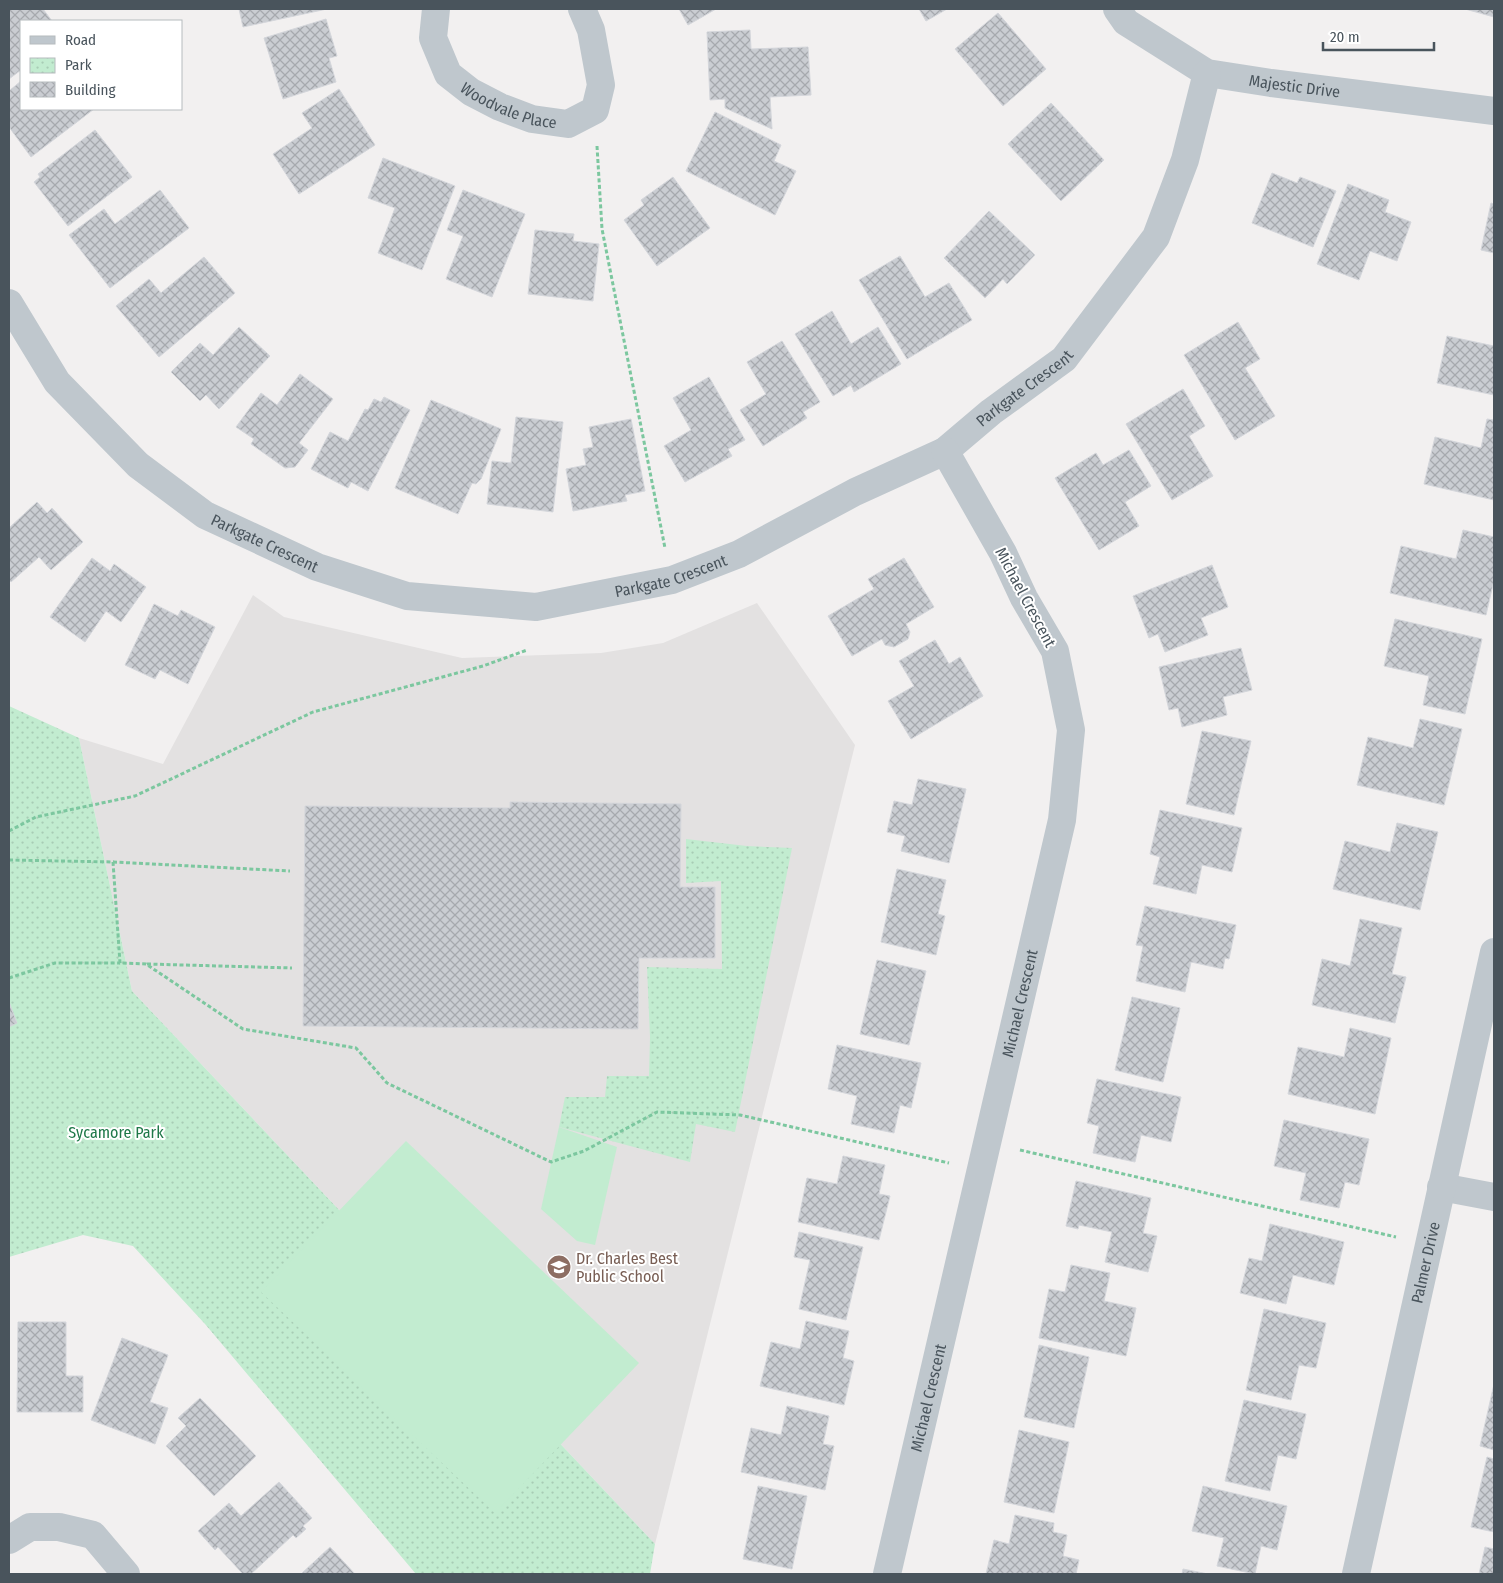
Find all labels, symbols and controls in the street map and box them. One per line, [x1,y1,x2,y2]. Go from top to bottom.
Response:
legend [20,20,182,110]
scale bar [1323,20,1434,52]
text: 20 m [1330,28,1360,46]
text: Road [65,31,96,49]
text: Park [65,56,92,74]
street label: Majestic Drive [1248,71,1341,102]
street label: Woodvale Place [457,78,558,132]
text: Building [65,81,116,99]
street label: Parkgate Crescent [972,346,1078,430]
street label: Parkgate Crescent [208,510,322,577]
street label: Michael Crescent [991,544,1060,651]
street label: Parkgate Crescent [613,550,730,601]
street label: Michael Crescent [998,947,1042,1059]
park label: Sycamore Park [68,1123,164,1142]
street label: Palmer Drive [1407,1220,1444,1305]
place label: Dr. Charles Best Public School [576,1249,679,1286]
school or university icon: Dr. Charles Best Public School [546,1254,572,1280]
street label: Michael Crescent [907,1341,950,1454]

